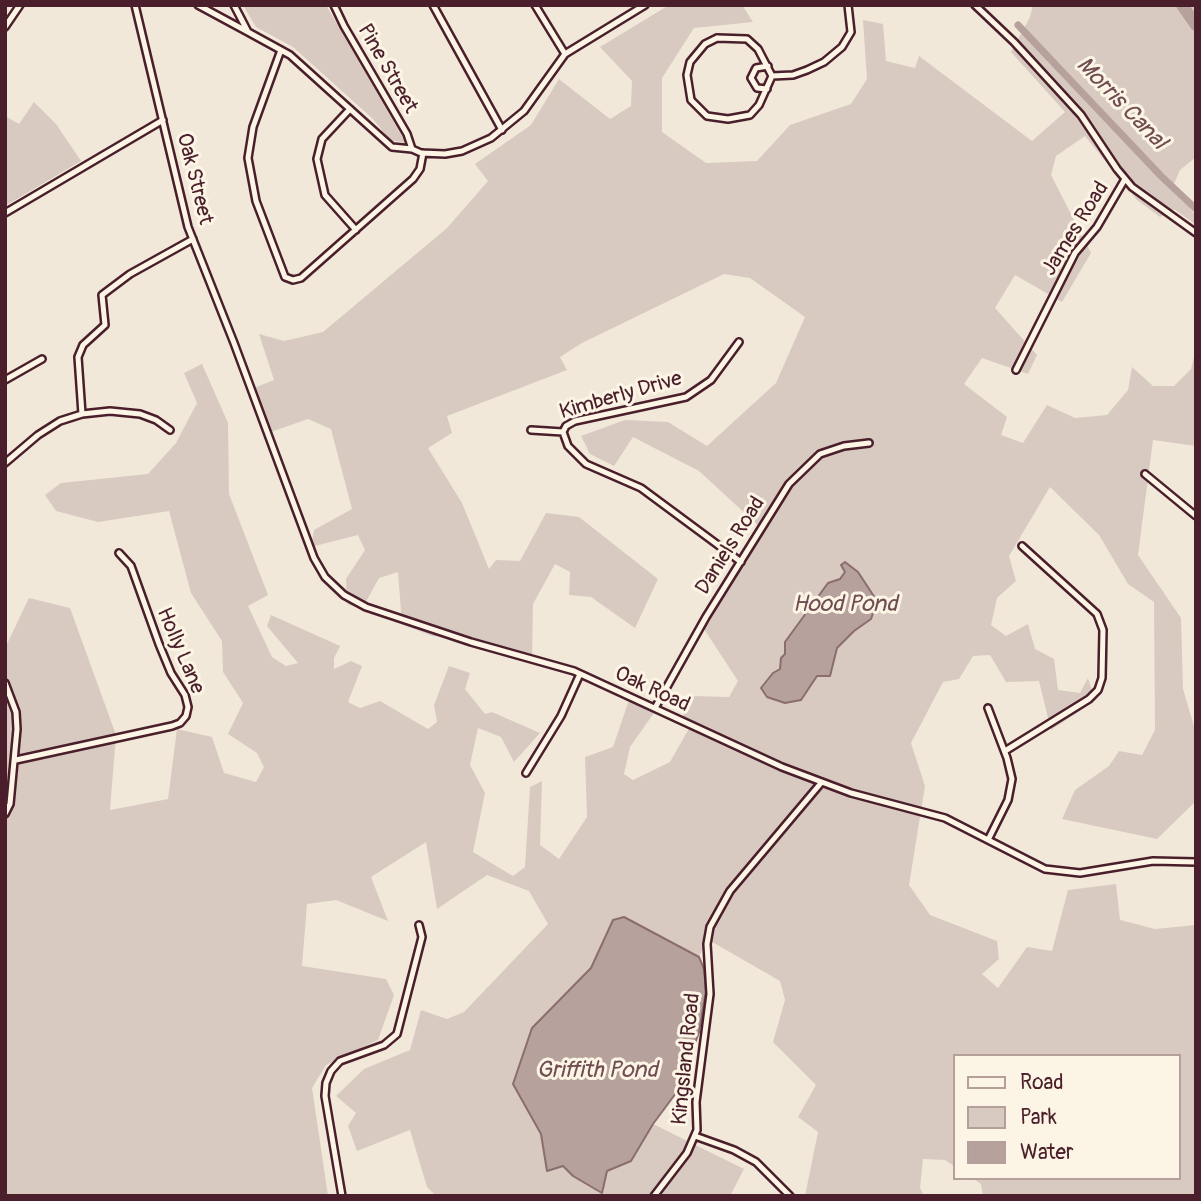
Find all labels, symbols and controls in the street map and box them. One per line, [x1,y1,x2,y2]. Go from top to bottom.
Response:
street label: Pine Street [351,20,423,118]
water label: Morris Canal [1070,52,1172,156]
street label: Oak Street [170,131,218,227]
street label: James Road [1037,177,1115,281]
street label: Kimberly Drive [557,367,685,425]
street label: Daniels Road [691,492,771,600]
water label: Hood Pond [793,591,897,619]
street label: Holly Lane [151,604,209,698]
street label: Oak Road [610,662,694,718]
street label: Kingsland Road [668,992,706,1126]
legend [953,1054,1180,1180]
water label: Griffith Pond [537,1057,657,1085]
text: Road [1020,1069,1064,1096]
text: Park [1020,1104,1057,1131]
text: Water [1020,1139,1073,1166]

